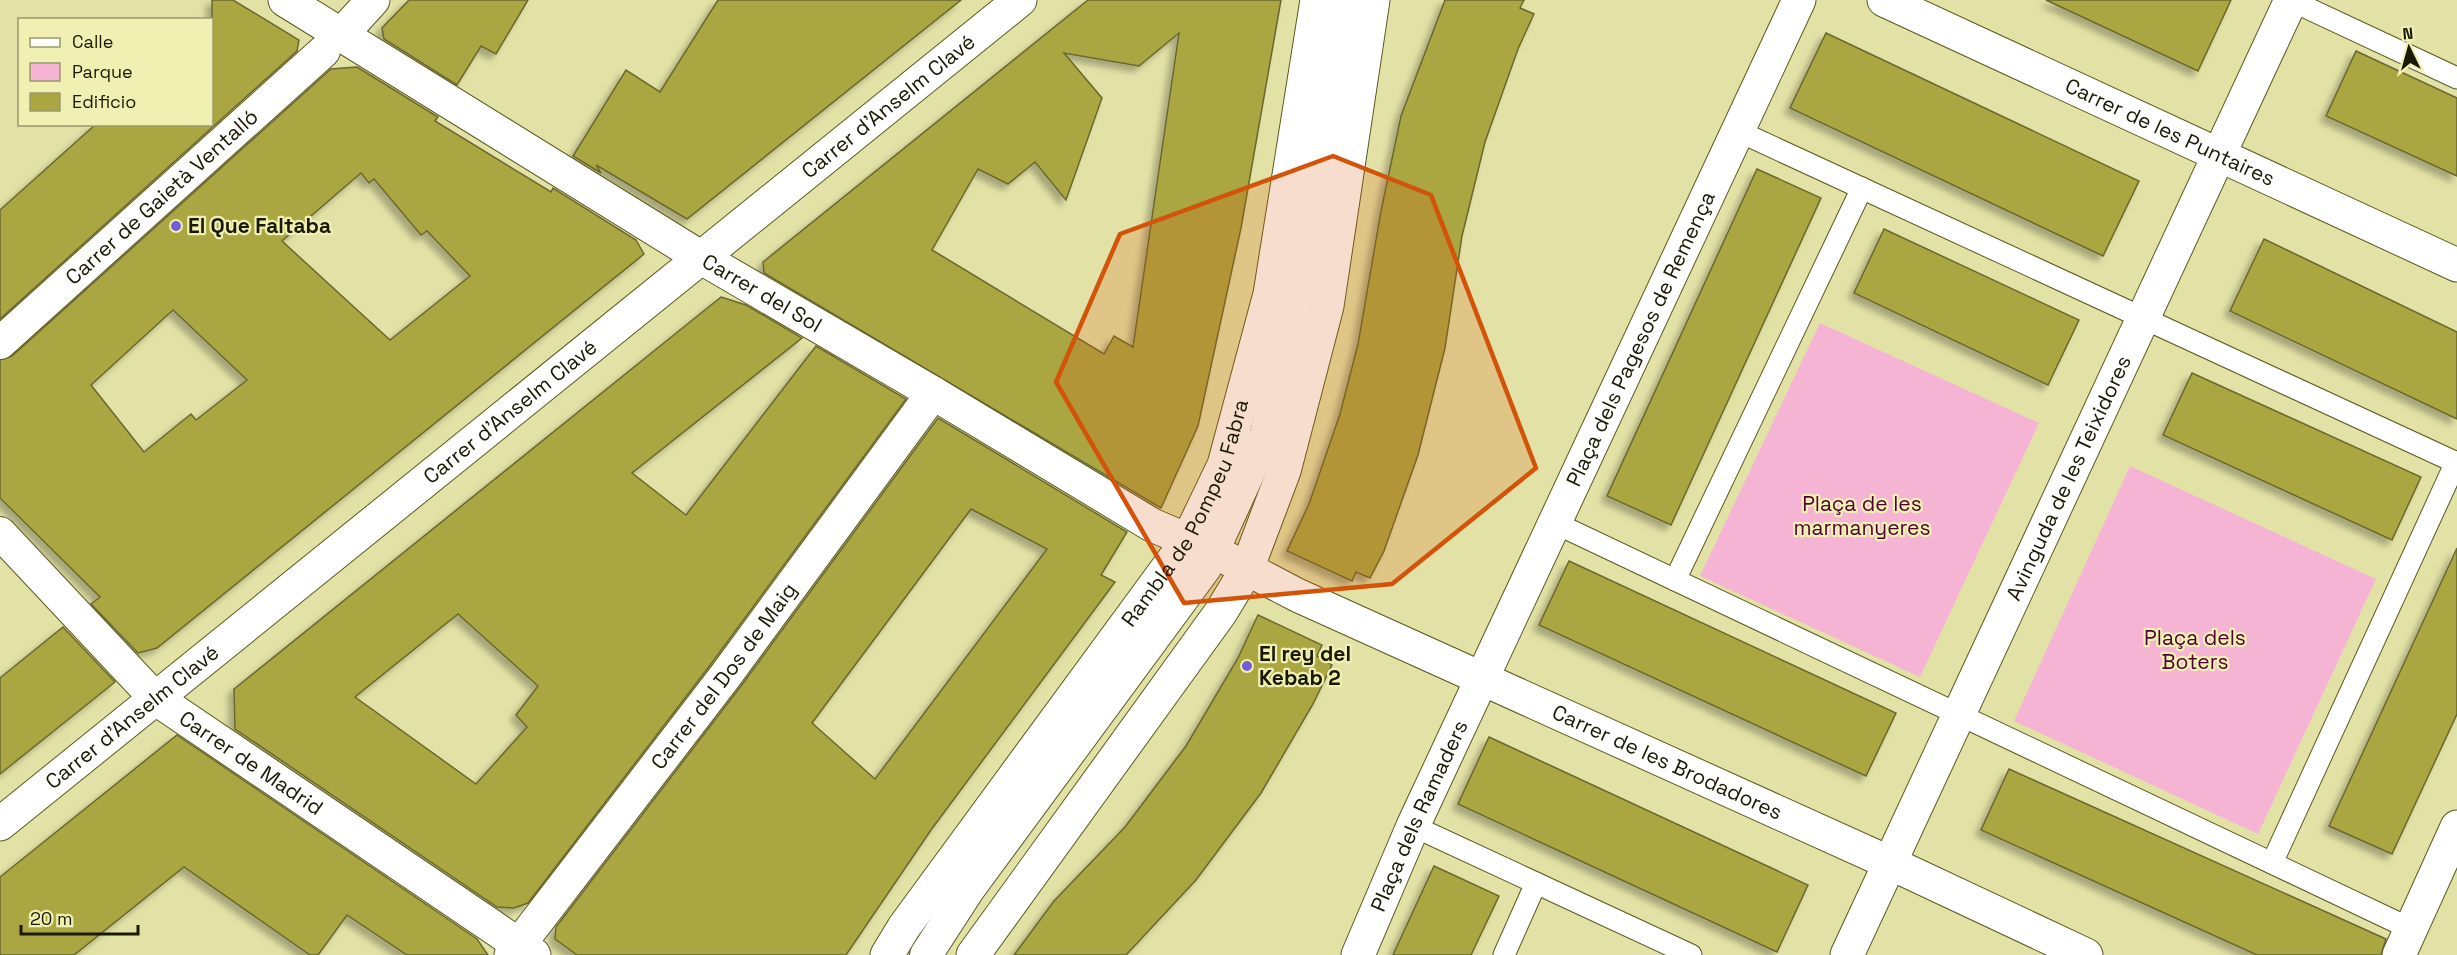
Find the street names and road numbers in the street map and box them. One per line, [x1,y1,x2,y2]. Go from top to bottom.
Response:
street label: Carrer d'Anselm Clavé [796,28,980,184]
street label: Carrer de les Puntaires [2061,72,2279,192]
street label: Carrer de Gaietà Ventalló [60,103,264,291]
street label: Plaça dels Pagesos de Remença [1560,187,1721,491]
street label: Carrer del Sol [698,247,827,338]
street label: Carrer d'Anselm Clavé [418,333,602,490]
street label: Avinguda de les Teixidores [2000,351,2137,605]
street label: Rambla de Pompeu Fabra [1115,396,1254,632]
street label: Carrer del Dos de Maig [645,577,802,775]
street label: Carrer d'Anselm Clavé [40,639,224,795]
street label: Carrer de les Brodadores [1548,698,1787,826]
street label: Carrer de Madrid [174,704,329,821]
street label: Plaça dels Ramaders [1364,716,1474,916]

